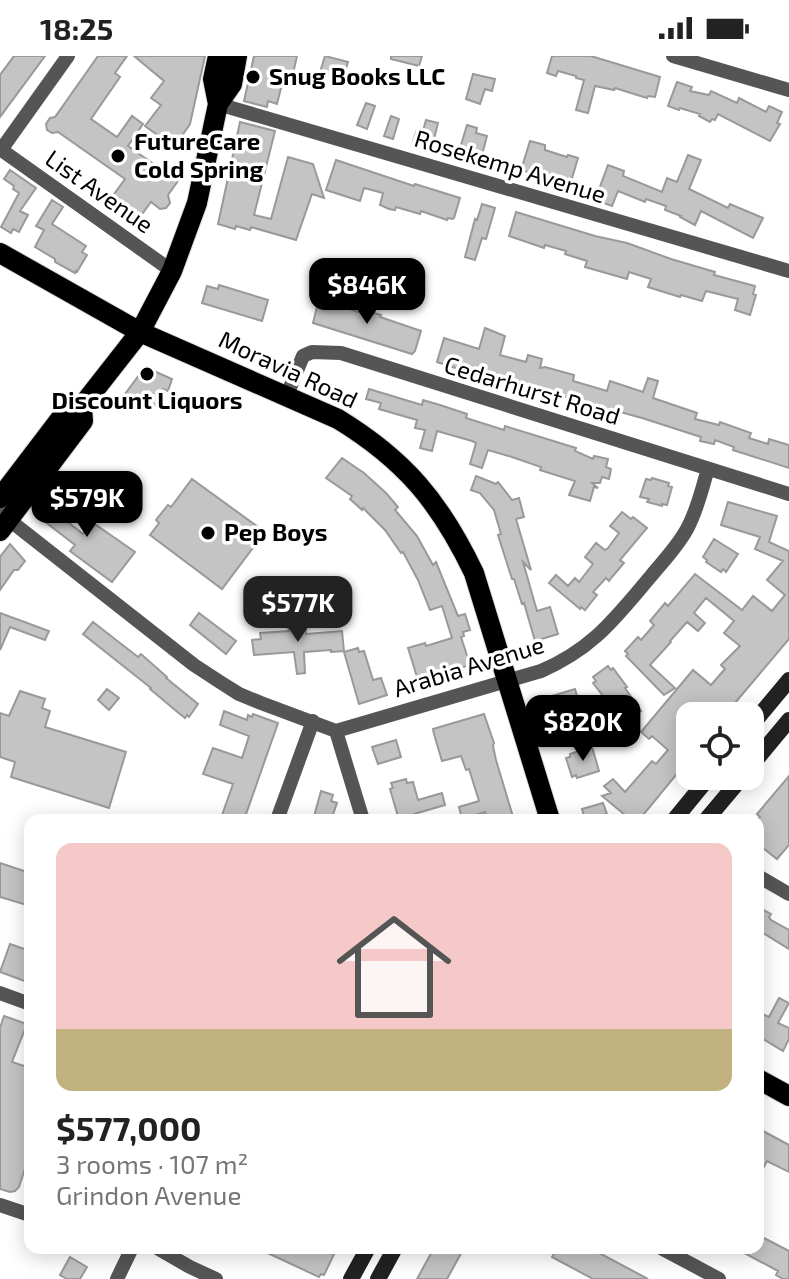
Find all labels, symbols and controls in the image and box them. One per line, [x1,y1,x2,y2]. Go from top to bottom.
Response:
text: 18:25 [40,10,113,46]
place label: Snug Books LLC [269,61,445,90]
marker: Snug Books LLC [244,68,262,86]
street label: Rosekemp Avenue [411,123,610,208]
place label: FutureCare Cold Spring [134,126,263,183]
street label: List Avenue [40,143,159,238]
marker: FutureCare Cold Spring [109,147,127,165]
pin: $846K [311,258,423,326]
text: $846K [327,268,407,299]
street label: Moravia Road [215,324,363,413]
street label: Cedarhurst Road [441,349,624,430]
marker: Discount Liquors [138,365,156,383]
place label: Discount Liquors [52,385,242,414]
pin: $579K [31,471,143,539]
text: $579K [50,481,124,512]
place label: Pep Boys [224,517,327,546]
marker: Pep Boys [199,524,217,542]
pin: $577K [242,576,354,644]
text: $577K [261,586,335,617]
street label: Arabia Avenue [390,629,547,702]
pin: $820K [527,695,639,763]
map controls [676,702,764,790]
button: locate [676,702,764,790]
text: $820K [543,705,623,736]
icon: home [322,895,466,1039]
text: $577,000 [56,1107,202,1148]
text: 3 rooms · 107 m² [56,1148,248,1179]
text: Grindon Avenue [56,1179,241,1210]

